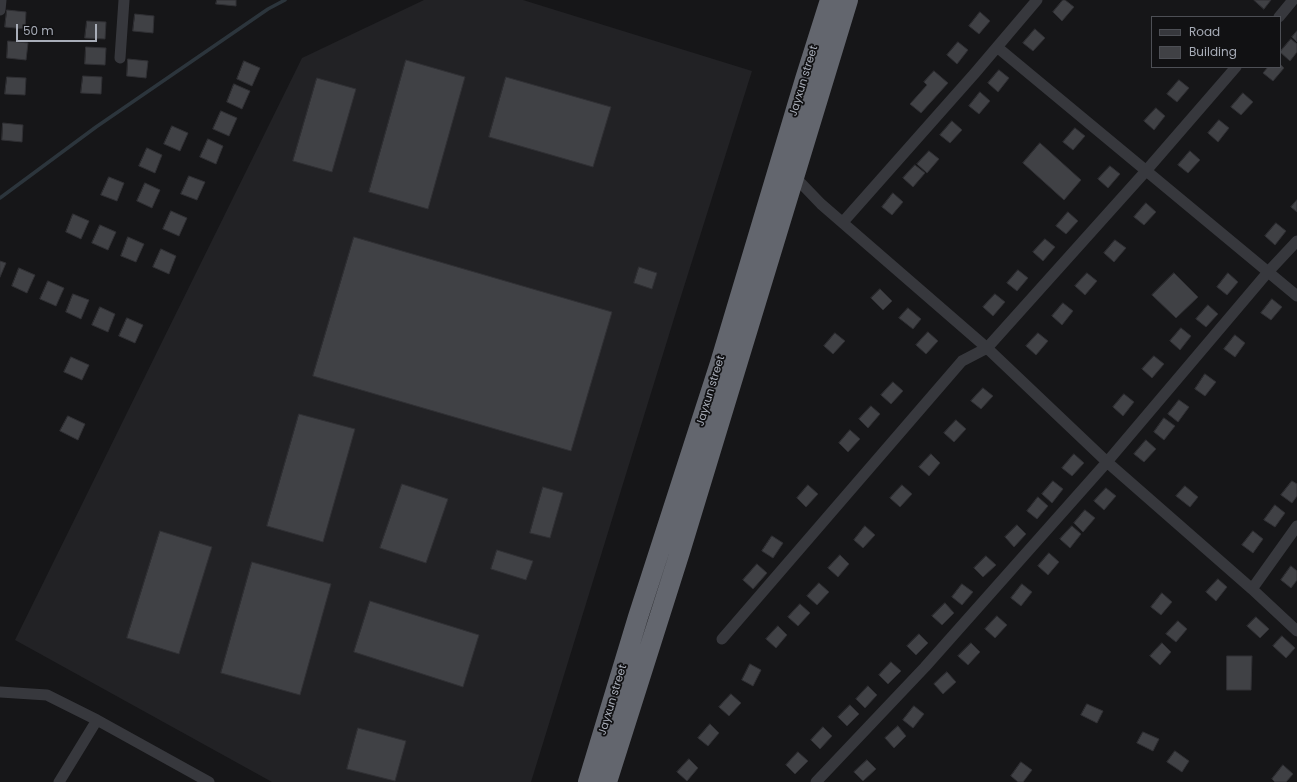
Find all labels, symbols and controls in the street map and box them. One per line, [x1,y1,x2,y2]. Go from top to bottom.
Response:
scale bar [18,16,99,42]
legend [1151,16,1281,68]
text: 50 m [23,22,54,39]
text: Road [1189,23,1220,40]
text: Building [1189,43,1237,60]
street label: Jayxun street [787,44,821,118]
street label: Jayxun street [694,354,728,428]
street label: Jayxun street [596,663,630,737]

